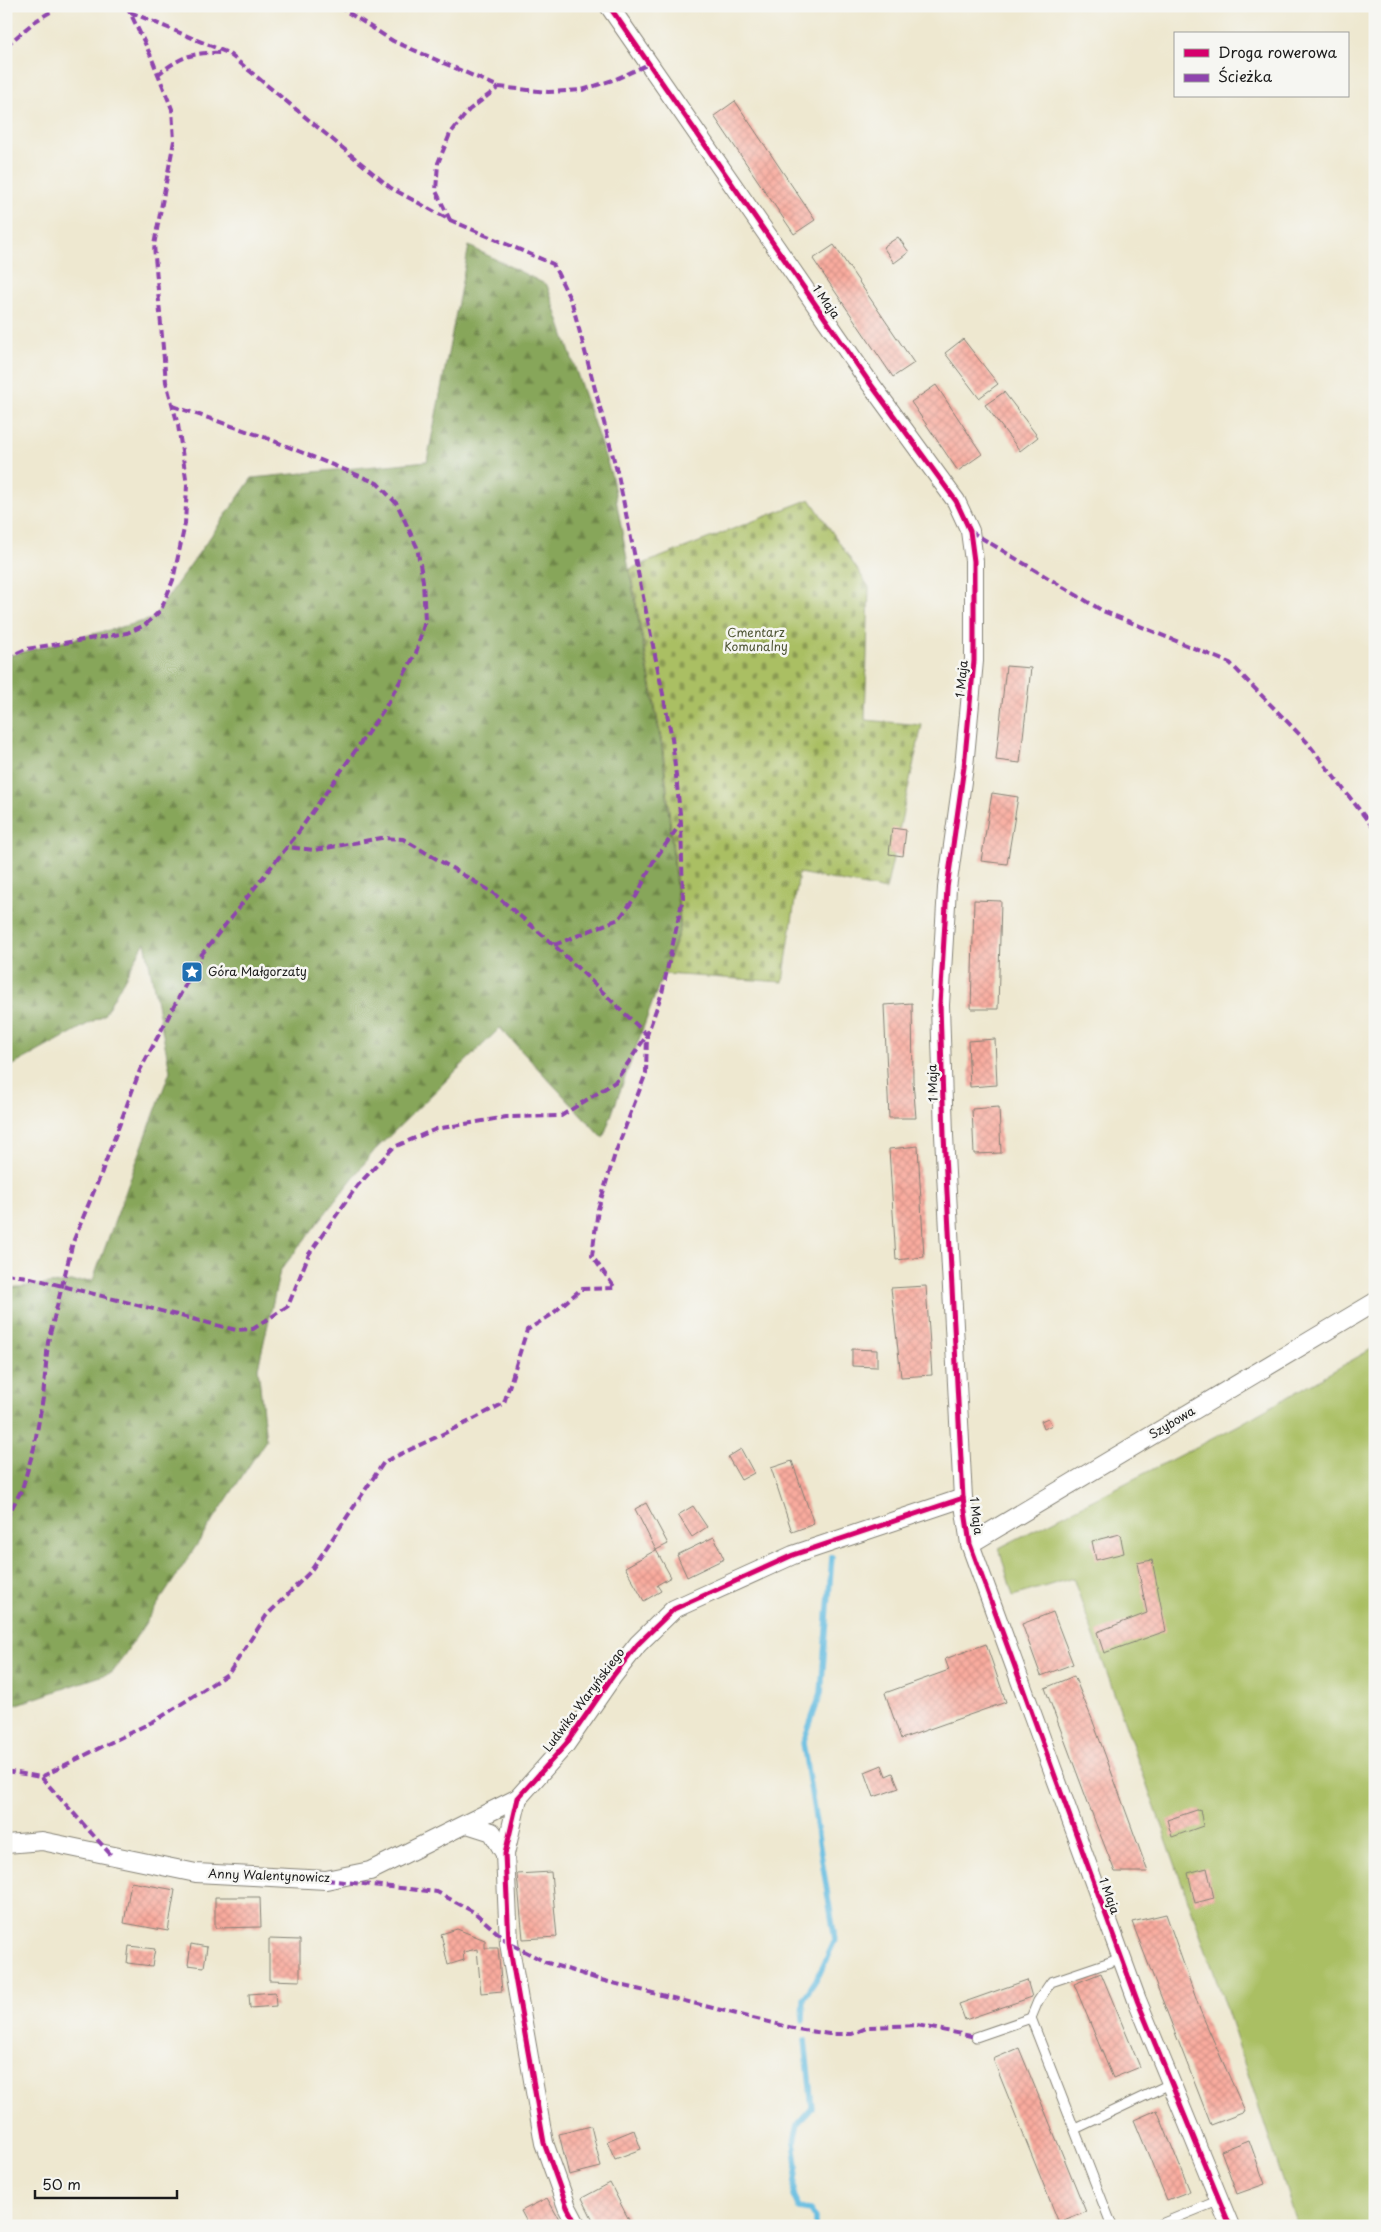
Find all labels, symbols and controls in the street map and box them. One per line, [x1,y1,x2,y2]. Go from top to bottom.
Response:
legend [1174,32,1348,98]
text: Droga rowerowa [1218,40,1337,63]
text: Ścieżka [1218,64,1273,87]
street label: 1 Maja [809,281,845,322]
park label: Cmentarz Komunalny [724,623,788,655]
street label: 1 Maja [950,659,972,698]
place icon: Góra Małgorzaty [180,960,204,984]
place label: Góra Małgorzaty [208,962,307,980]
street label: 1 Maja [922,1063,942,1102]
street label: Szybowa [1145,1401,1198,1443]
street label: 1 Maja [966,1496,988,1536]
street label: Ludwika Waryńskiego [538,1644,628,1755]
street label: Anny Walentynowicz [208,1864,331,1886]
street label: 1 Maja [1095,1875,1125,1917]
scale bar [35,2167,178,2199]
text: 50 m [42,2172,81,2195]

